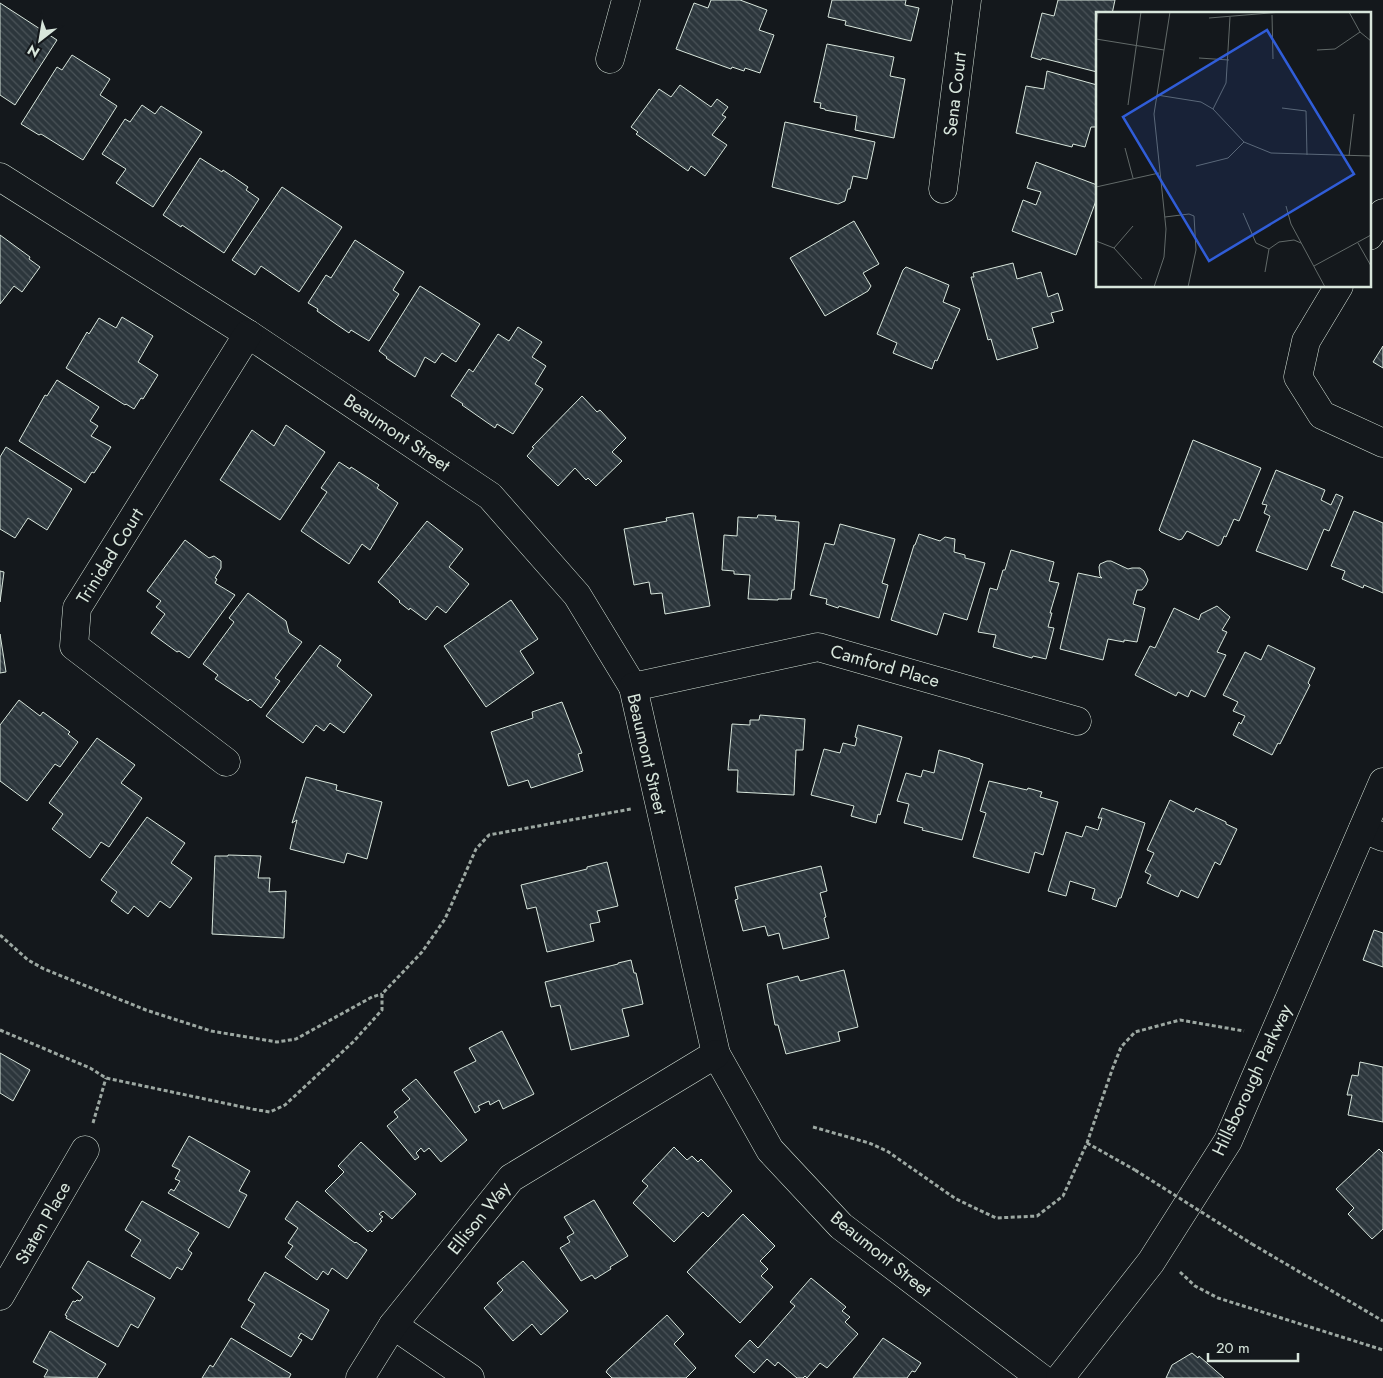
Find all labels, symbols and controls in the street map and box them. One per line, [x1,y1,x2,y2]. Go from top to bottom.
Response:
inset map [1096,12,1370,288]
north arrow [15,15,65,65]
text: N [23,40,43,63]
street label: Sena Court [937,50,973,138]
street label: Beaumont Street [339,388,456,479]
street label: Trinidad Court [70,502,150,609]
street label: Camford Place [827,638,943,694]
street label: Beaumont Street [620,691,674,818]
street label: Hillsborough Parkway [1205,1000,1299,1160]
street label: Ellison Way [441,1176,517,1260]
street label: Staten Place [9,1177,77,1269]
street label: Beaumont Street [825,1205,938,1303]
scale bar [1208,1330,1298,1362]
text: 20 m [1216,1337,1250,1359]

